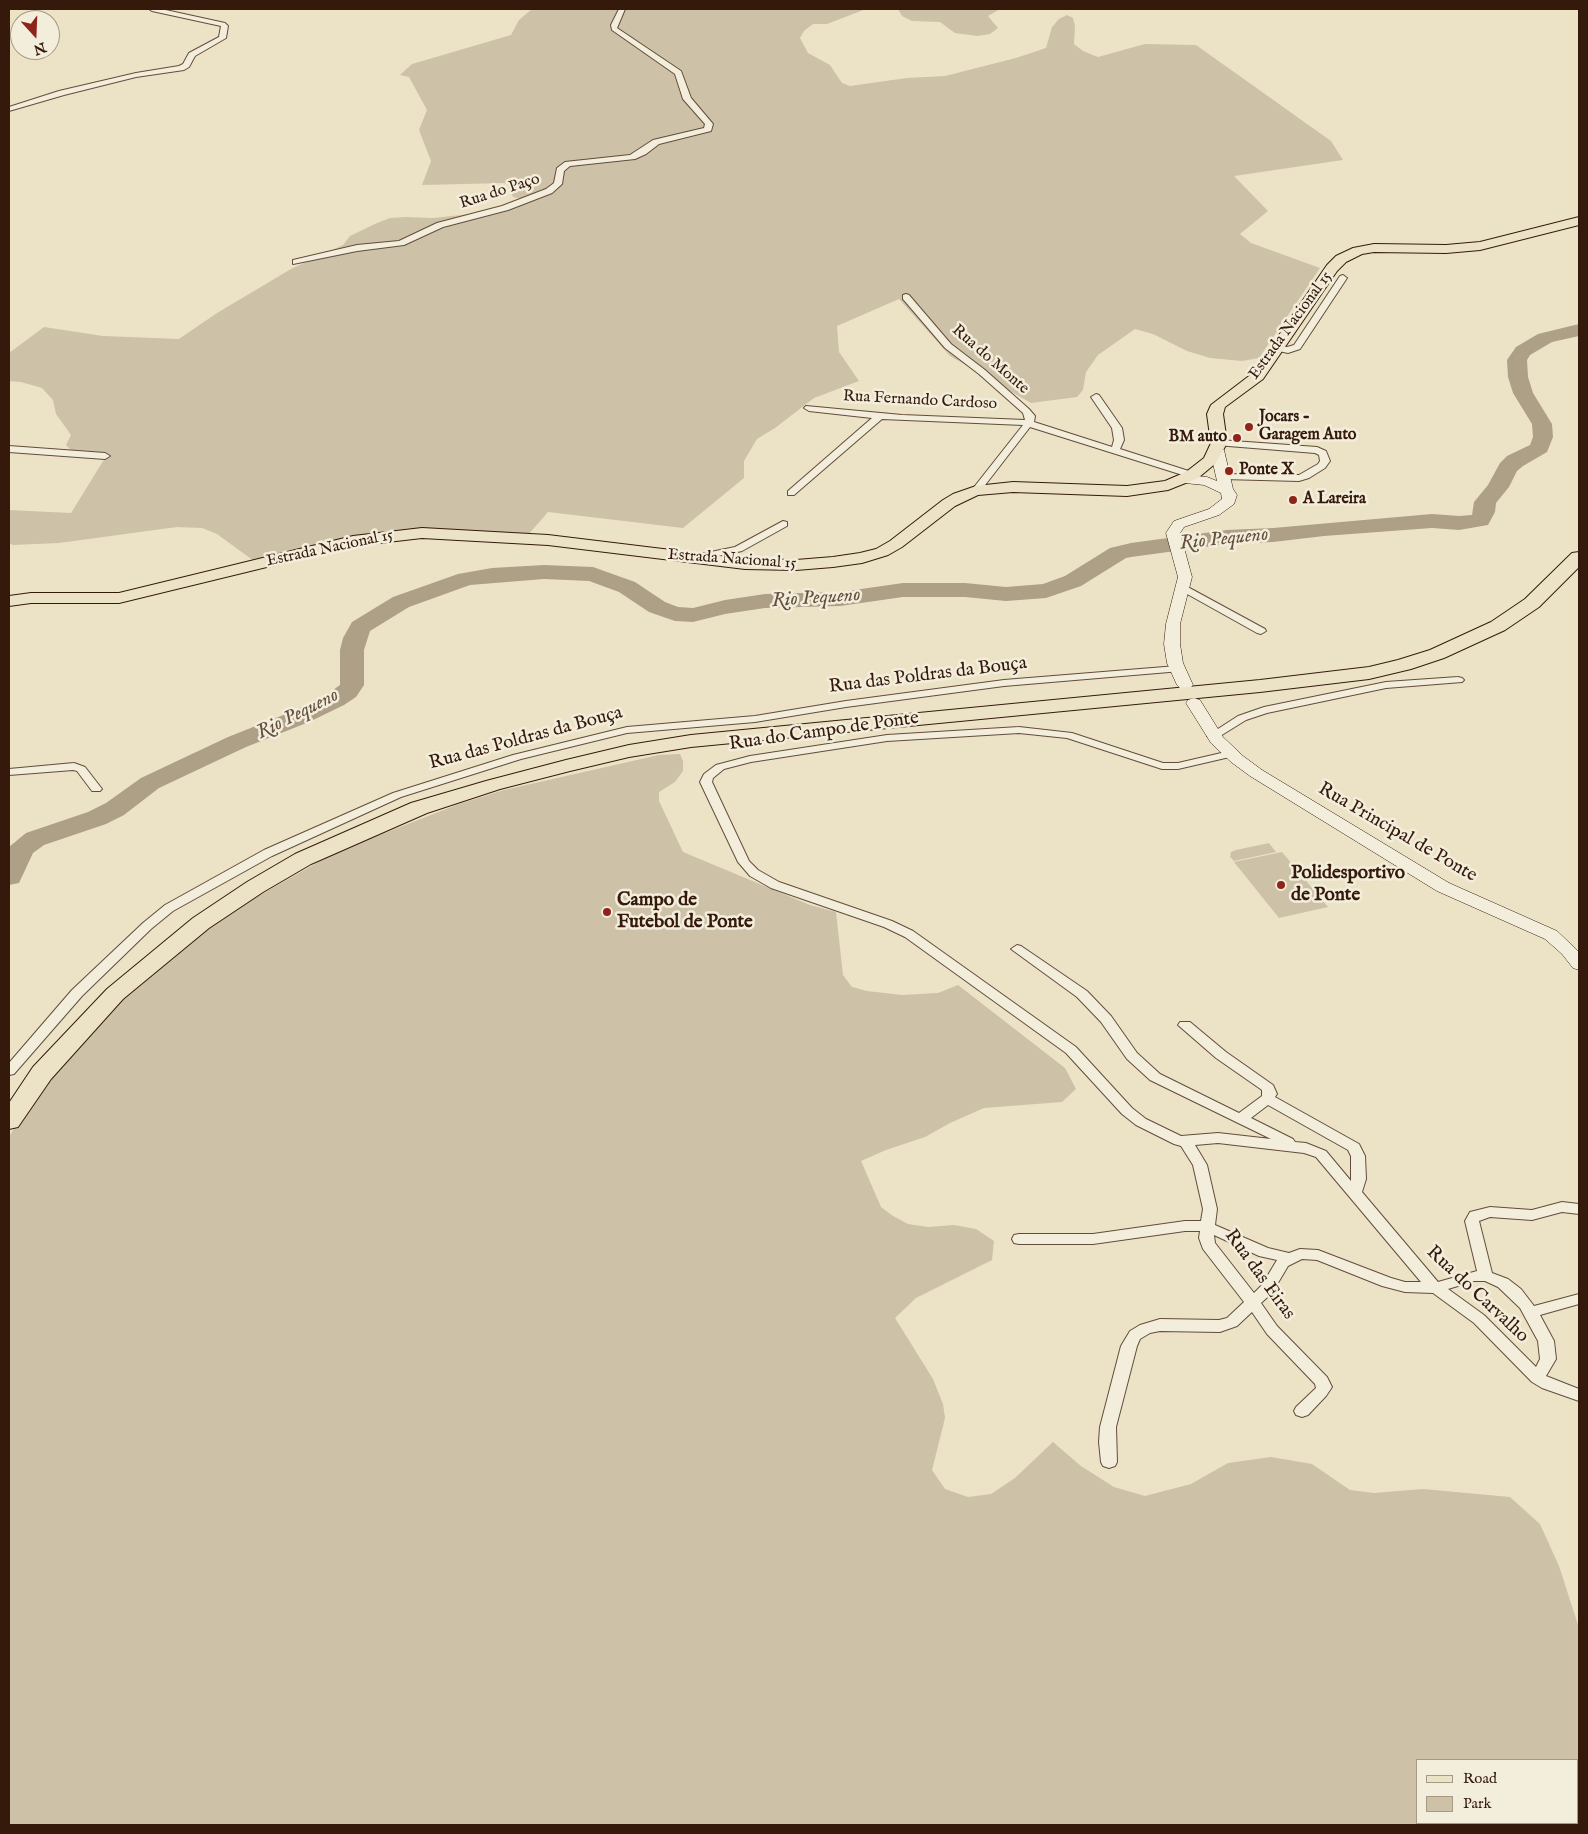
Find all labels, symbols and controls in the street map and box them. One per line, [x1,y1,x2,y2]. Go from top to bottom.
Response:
north arrow [10,10,60,60]
text: N [31,38,49,59]
street label: Rua do Paço [458,170,542,214]
street label: Estrada Nacional 15 [1245,268,1337,384]
street label: Rua do Monte [947,321,1033,399]
street label: Rua Fernando Cardoso [842,387,998,415]
place label: Jocars - Garagem Auto [1259,408,1356,446]
marker: Jocars - Garagem Auto [1243,421,1255,433]
place label: BM auto [1169,428,1227,448]
marker: BM auto [1231,432,1243,444]
place label: Ponte X [1239,461,1294,481]
marker: Ponte X [1223,465,1235,477]
place label: A Lareira [1303,490,1366,510]
marker: A Lareira [1287,494,1299,506]
water label: Rio Pequeno [1179,523,1269,557]
street label: Estrada Nacional 15 [265,526,395,572]
street label: Estrada Nacional 15 [667,546,797,574]
water label: Rio Pequeno [771,584,861,614]
street label: Rua das Poldras da Bouça [828,653,1028,699]
water label: Rio Pequeno [253,684,343,746]
street label: Rua das Poldras da Bouça [427,702,625,776]
street label: Rua do Campo de Ponte [728,707,920,757]
street label: Rua Principal de Ponte [1313,778,1481,888]
place label: Polidesportivo de Ponte [1291,863,1405,907]
marker: Polidesportivo de Ponte [1275,879,1287,891]
place label: Campo de Futebol de Ponte [617,890,753,934]
marker: Campo de Futebol de Ponte [601,906,613,918]
street label: Rua das Eiras [1219,1225,1299,1325]
street label: Rua do Carvalho [1421,1242,1533,1348]
legend [1416,1759,1578,1824]
text: Road [1463,1769,1497,1788]
text: Park [1463,1794,1492,1813]

